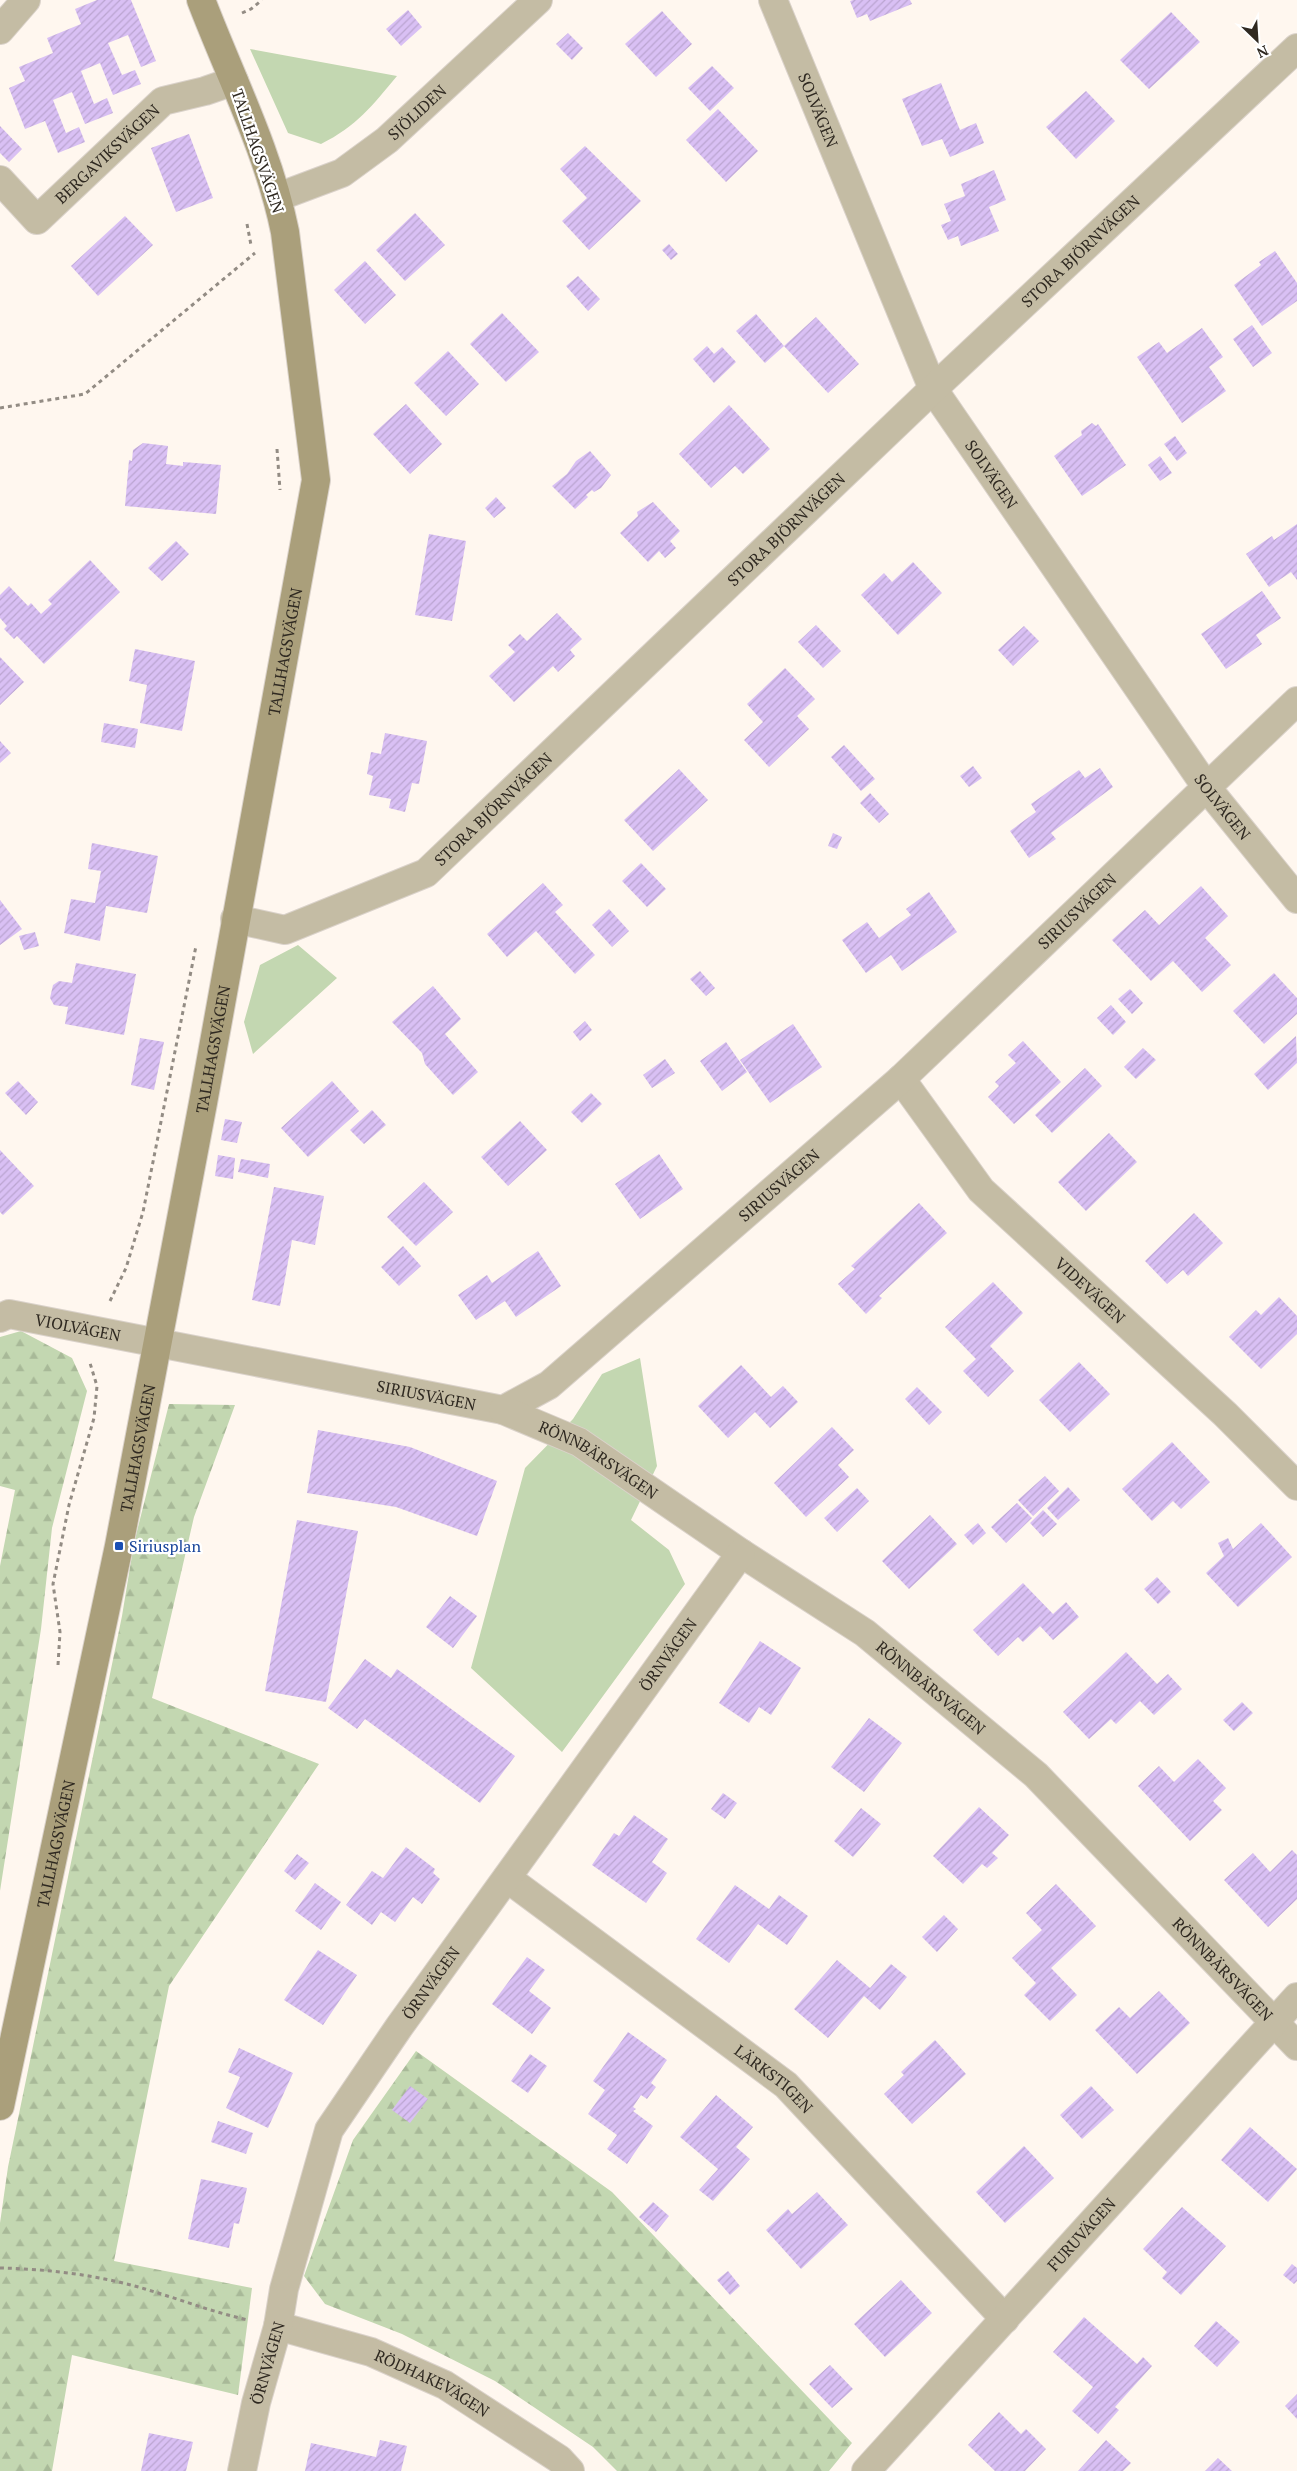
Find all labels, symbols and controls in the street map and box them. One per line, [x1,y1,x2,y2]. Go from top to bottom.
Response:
north arrow [1232,15,1282,65]
text: N [1254,41,1272,63]
street label: SOLVÄGEN [793,69,844,151]
street label: SJÖLIDEN [383,79,451,145]
street label: TALLHAGSVÄGEN [226,86,290,216]
street label: BERGAVIKSVÄGEN [50,99,164,208]
street label: STORA BJÖRNVÄGEN [1016,190,1145,312]
street label: SOLVÄGEN [960,435,1023,513]
street label: STORA BJÖRNVÄGEN [722,468,850,591]
street label: TALLHAGSVÄGEN [262,586,307,718]
street label: STORA BJÖRNVÄGEN [429,747,557,871]
street label: SOLVÄGEN [1189,769,1256,845]
street label: SIRIUSVÄGEN [1033,868,1121,954]
street label: TALLHAGSVÄGEN [190,983,235,1115]
street label: SIRIUSVÄGEN [734,1144,824,1227]
street label: VIDEVÄGEN [1050,1252,1130,1328]
street label: VIOLVÄGEN [33,1308,123,1347]
street label: SIRIUSVÄGEN [375,1375,478,1416]
street label: TALLHAGSVÄGEN [115,1382,160,1514]
street label: RÖNNBÄRSVÄGEN [536,1415,663,1504]
place label: Siriusplan [129,1535,201,1557]
marker: Siriusplan [113,1540,125,1552]
street label: ÖRNVÄGEN [634,1613,702,1696]
street label: RÖNNBÄRSVÄGEN [872,1636,990,1740]
street label: TALLHAGSVÄGEN [31,1778,80,1910]
street label: RÖNNBÄRSVÄGEN [1168,1912,1278,2026]
street label: ÖRNVÄGEN [397,1942,465,2024]
street label: LÄRKSTIGEN [730,2039,818,2118]
street label: FURUVÄGEN [1042,2193,1121,2276]
street label: ÖRNVÄGEN [245,2319,290,2407]
street label: RÖDHAKEVÄGEN [371,2344,494,2422]

